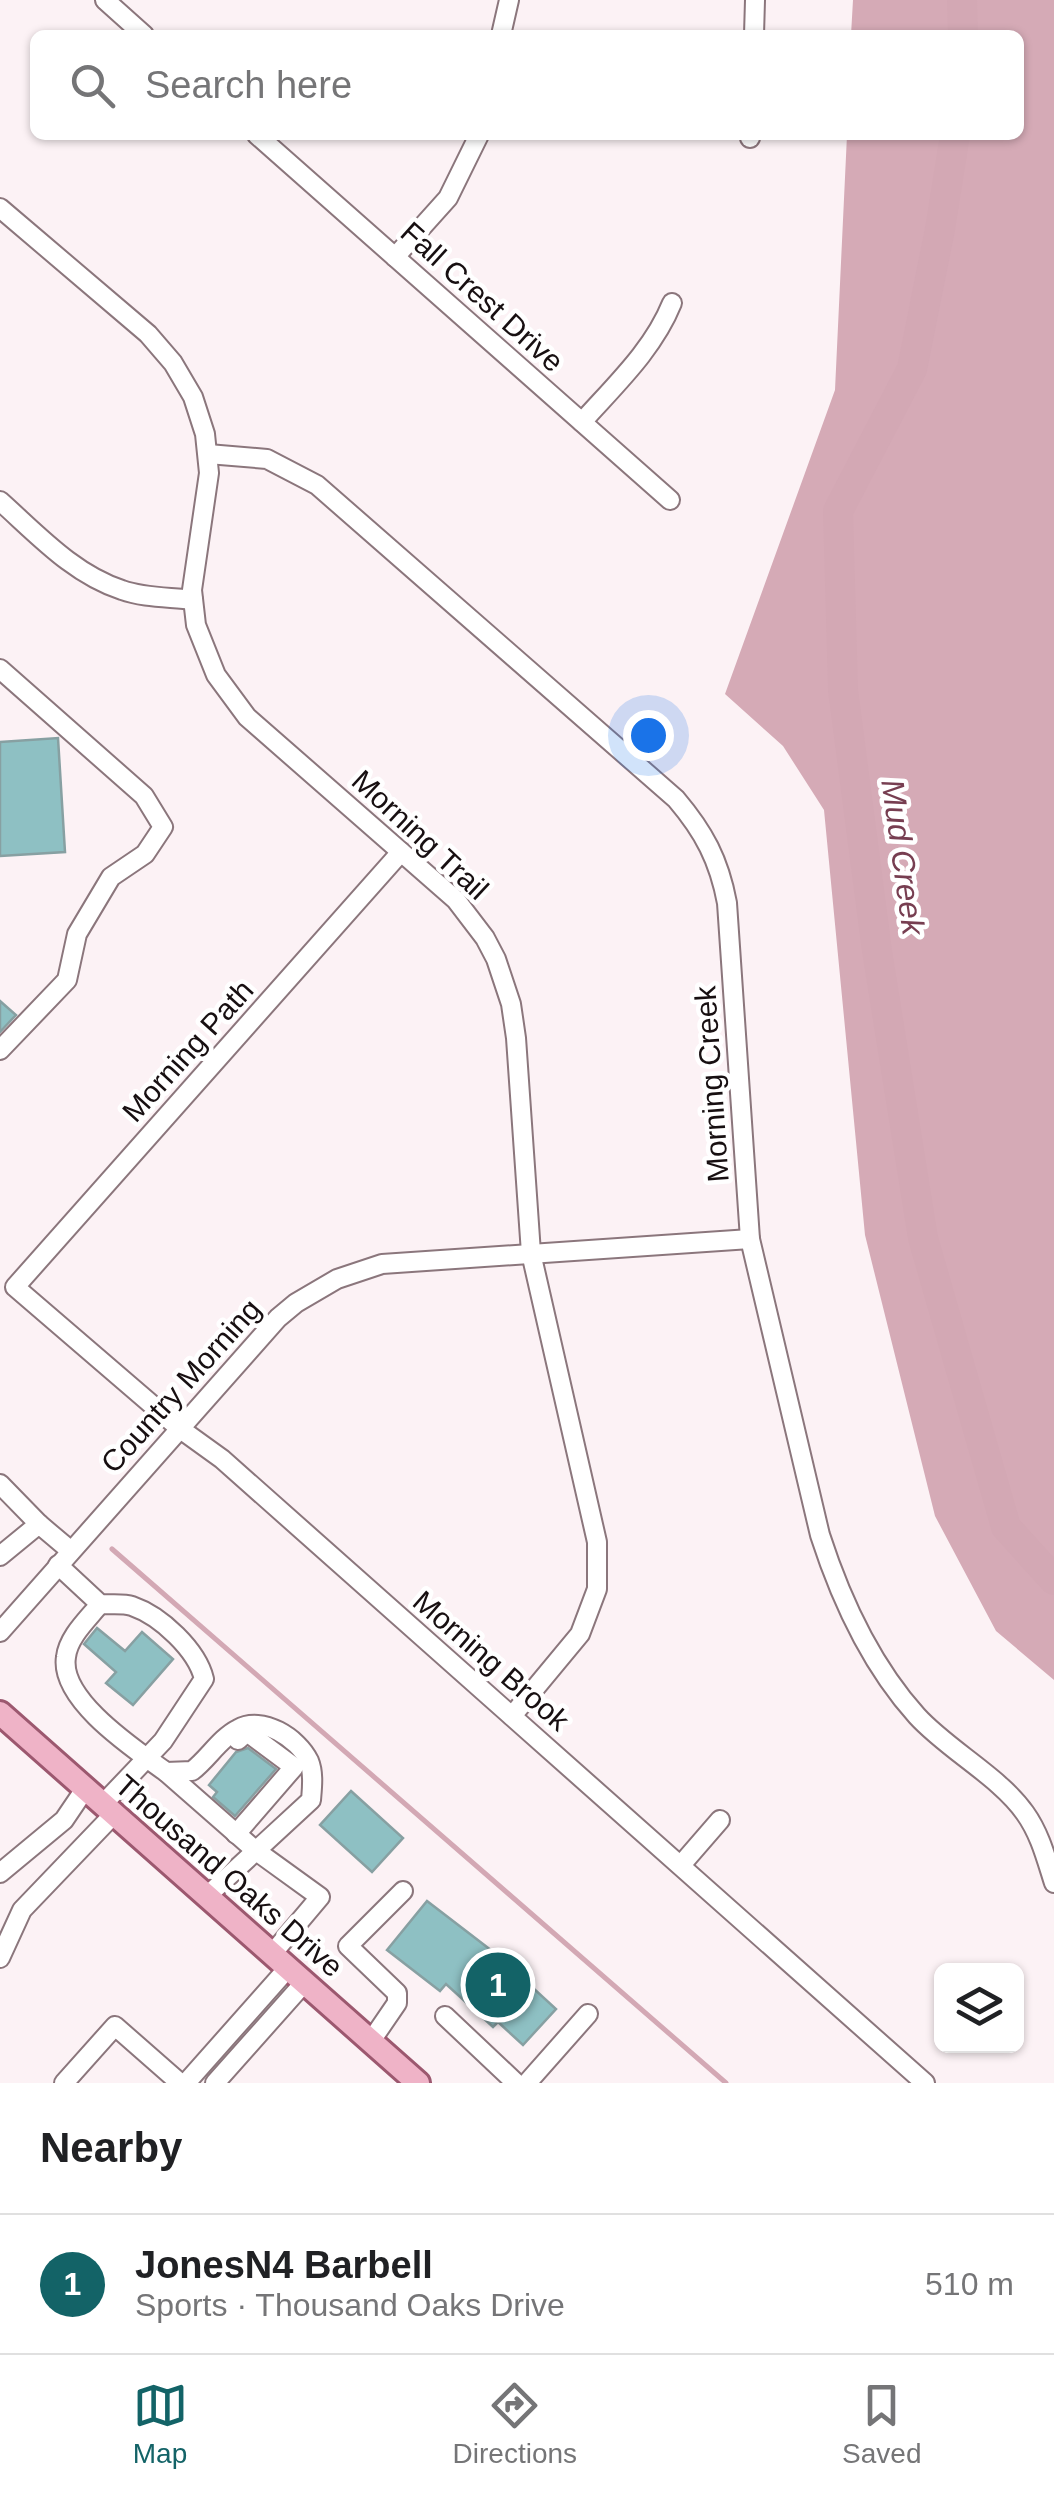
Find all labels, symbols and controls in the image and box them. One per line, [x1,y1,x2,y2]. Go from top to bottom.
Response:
search box [30,30,1024,140]
icon: search [65,58,120,113]
text: Search here [145,64,352,106]
street label: Fall Crest Drive [394,215,570,378]
your location [623,710,674,761]
street label: Morning Trail [346,763,495,906]
water label: Mud Creek [874,777,932,939]
street label: Morning Path [116,973,260,1128]
street label: Morning Creek [688,984,735,1183]
street label: Country Morning [94,1292,267,1479]
street label: Morning Brook [407,1584,577,1738]
street label: Thousand Oaks Drive [109,1768,350,1983]
pin: 1 [466,1948,530,2022]
map controls [934,1963,1024,2053]
button: layers [934,1963,1024,2053]
text: Nearby [40,2124,182,2171]
text: JonesN4 Barbell [135,2244,433,2286]
text: 1 [64,2266,81,2302]
text: 510 m [925,2266,1014,2302]
text: Sports · Thousand Oaks Drive [135,2287,565,2323]
tab: Map [133,2378,188,2470]
tab: Directions [453,2378,577,2470]
tab: Saved [842,2378,921,2470]

